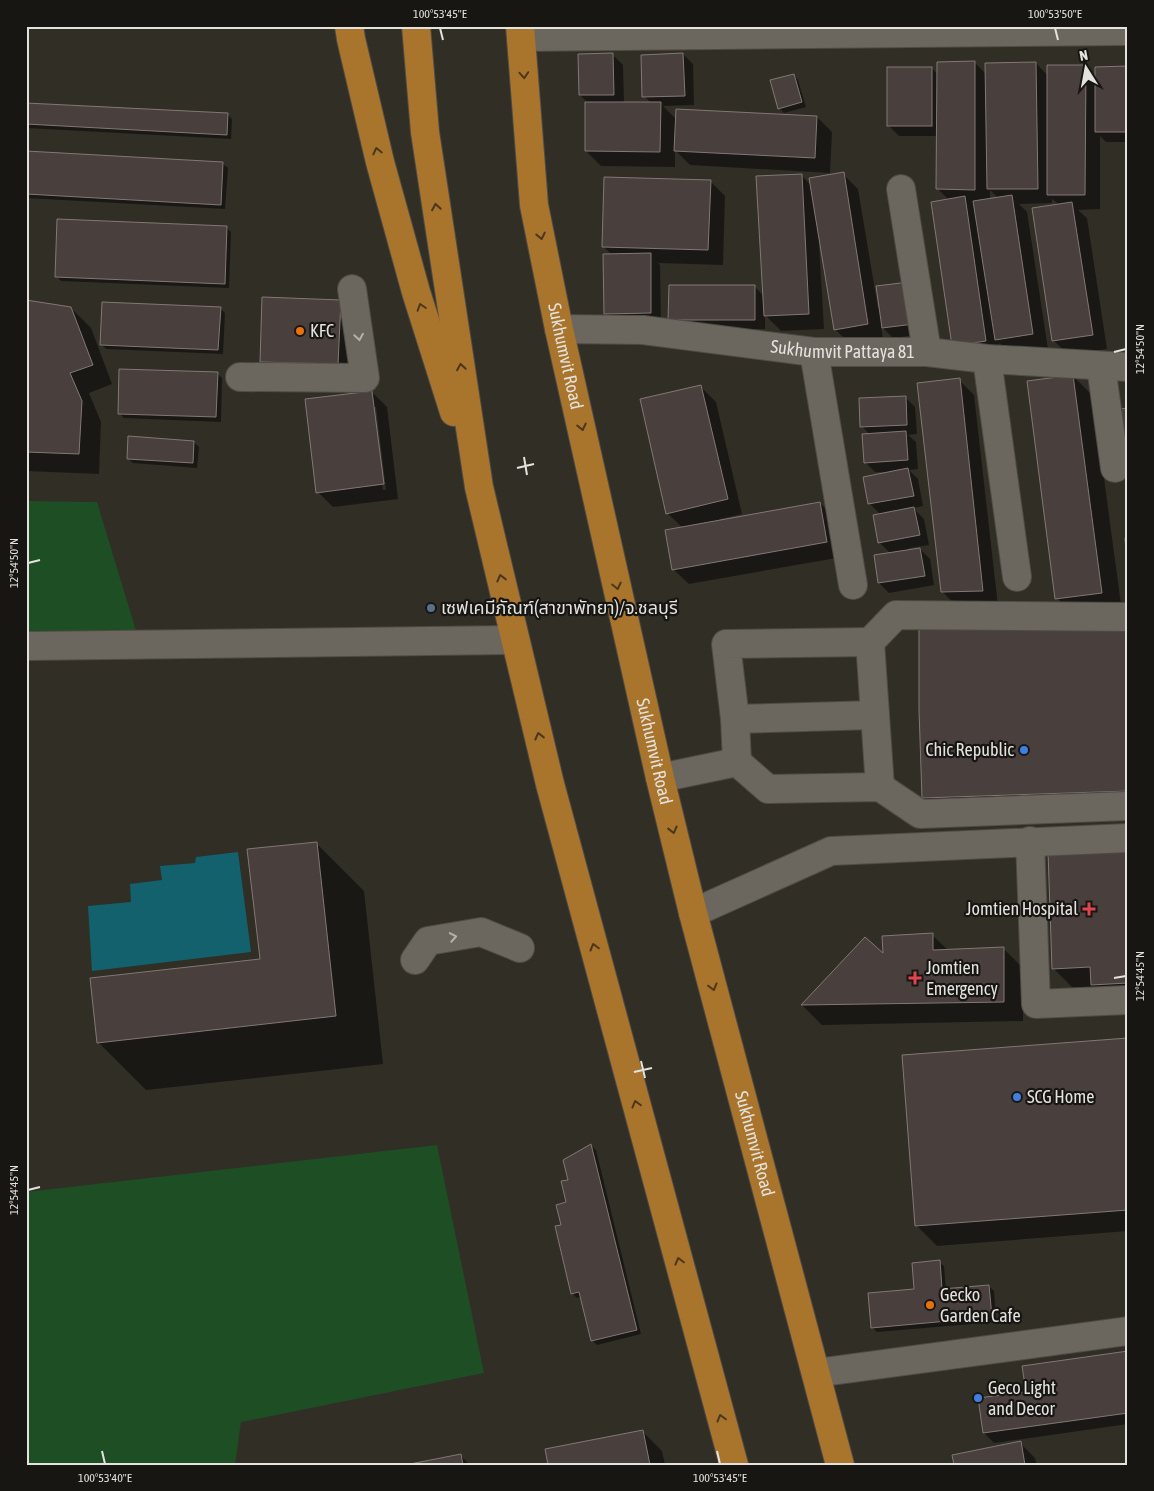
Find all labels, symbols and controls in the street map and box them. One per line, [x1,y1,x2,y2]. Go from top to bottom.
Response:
text: 100°53'45"E [413,7,467,21]
text: 100°53'50"E [1028,7,1082,21]
north arrow [1062,42,1112,92]
text: N [1078,47,1089,64]
one-way arrow [518,71,529,79]
one-way arrow [372,146,383,155]
one-way arrow [431,202,442,210]
one-way arrow [535,232,545,241]
street label: Sukhumvit Road [544,301,588,411]
one-way arrow [417,303,427,312]
place label: KFC [310,320,334,341]
text: 12°54'50"N [1133,324,1147,374]
marker: KFC [294,325,306,337]
one-way arrow [353,334,364,342]
street label: Sukhumvit Pattaya 81 [769,336,915,362]
one-way arrow [456,363,467,371]
one-way arrow [576,423,587,432]
text: 12°54'50"N [7,538,21,588]
one-way arrow [496,574,507,583]
one-way arrow [611,581,622,590]
place label: เซฟเคมีภัณฑ์(สาขาพัทยา)/จ.ชลบุรี [441,597,678,619]
marker: เซฟเคมีภัณฑ์(สาขาพัทยา)/จ.ชลบุรี [425,602,437,614]
street label: Sukhumvit Road [632,696,677,806]
one-way arrow [534,732,545,741]
place label: Chic Republic [925,739,1014,760]
marker: Chic Republic [1018,744,1030,756]
one-way arrow [667,825,678,834]
place label: Jomtien Hospital [966,898,1078,919]
marker: Jomtien Hospital [1082,902,1096,916]
one-way arrow [449,932,458,942]
one-way arrow [589,943,600,951]
text: 12°54'45"N [1133,951,1147,1001]
place label: Jomtien Emergency [926,957,998,999]
marker: Jomtien Emergency [908,971,922,985]
one-way arrow [707,983,718,992]
place label: SCG Home [1027,1086,1094,1107]
street label: Sukhumvit Road [731,1089,779,1199]
marker: SCG Home [1011,1091,1023,1103]
one-way arrow [631,1099,642,1108]
text: 12°54'45"N [7,1165,21,1215]
one-way arrow [674,1257,684,1265]
place label: Gecko Garden Cafe [940,1284,1021,1326]
marker: Gecko Garden Cafe [924,1299,936,1311]
place label: Geco Light and Decor [988,1377,1056,1419]
marker: Geco Light and Decor [972,1392,984,1404]
one-way arrow [716,1413,727,1422]
text: 100°53'40"E [78,1471,132,1485]
text: 100°53'45"E [693,1471,747,1485]

